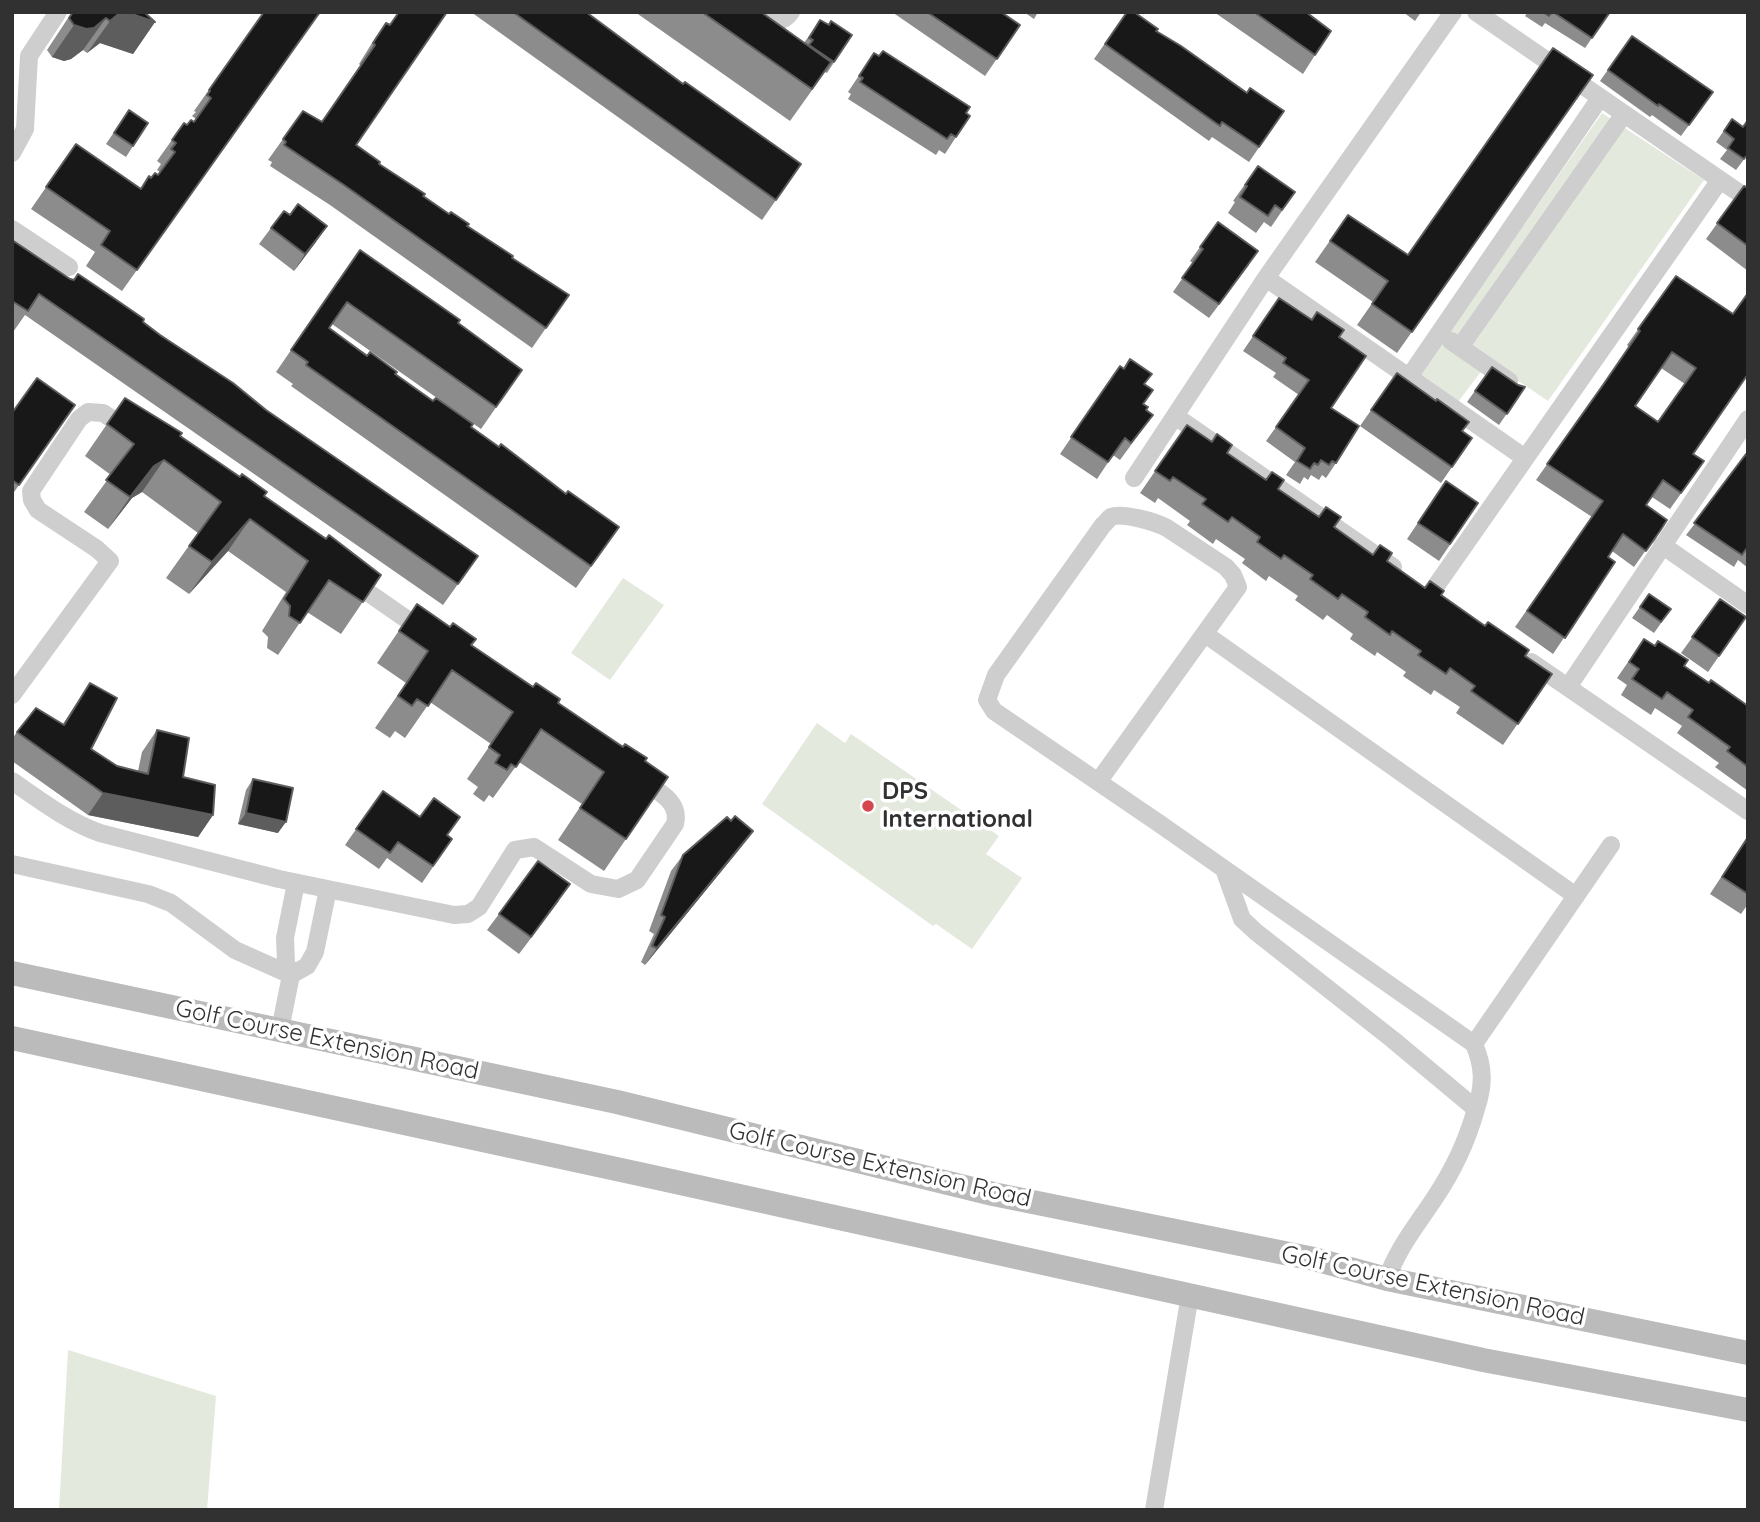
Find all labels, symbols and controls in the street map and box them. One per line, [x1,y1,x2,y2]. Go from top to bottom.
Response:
place label: DPS International [882,778,1033,834]
marker: DPS International [860,798,876,814]
street label: Golf Course Extension Road [173,994,481,1086]
street label: Golf Course Extension Road [726,1116,1034,1214]
street label: Golf Course Extension Road [1279,1240,1587,1332]

